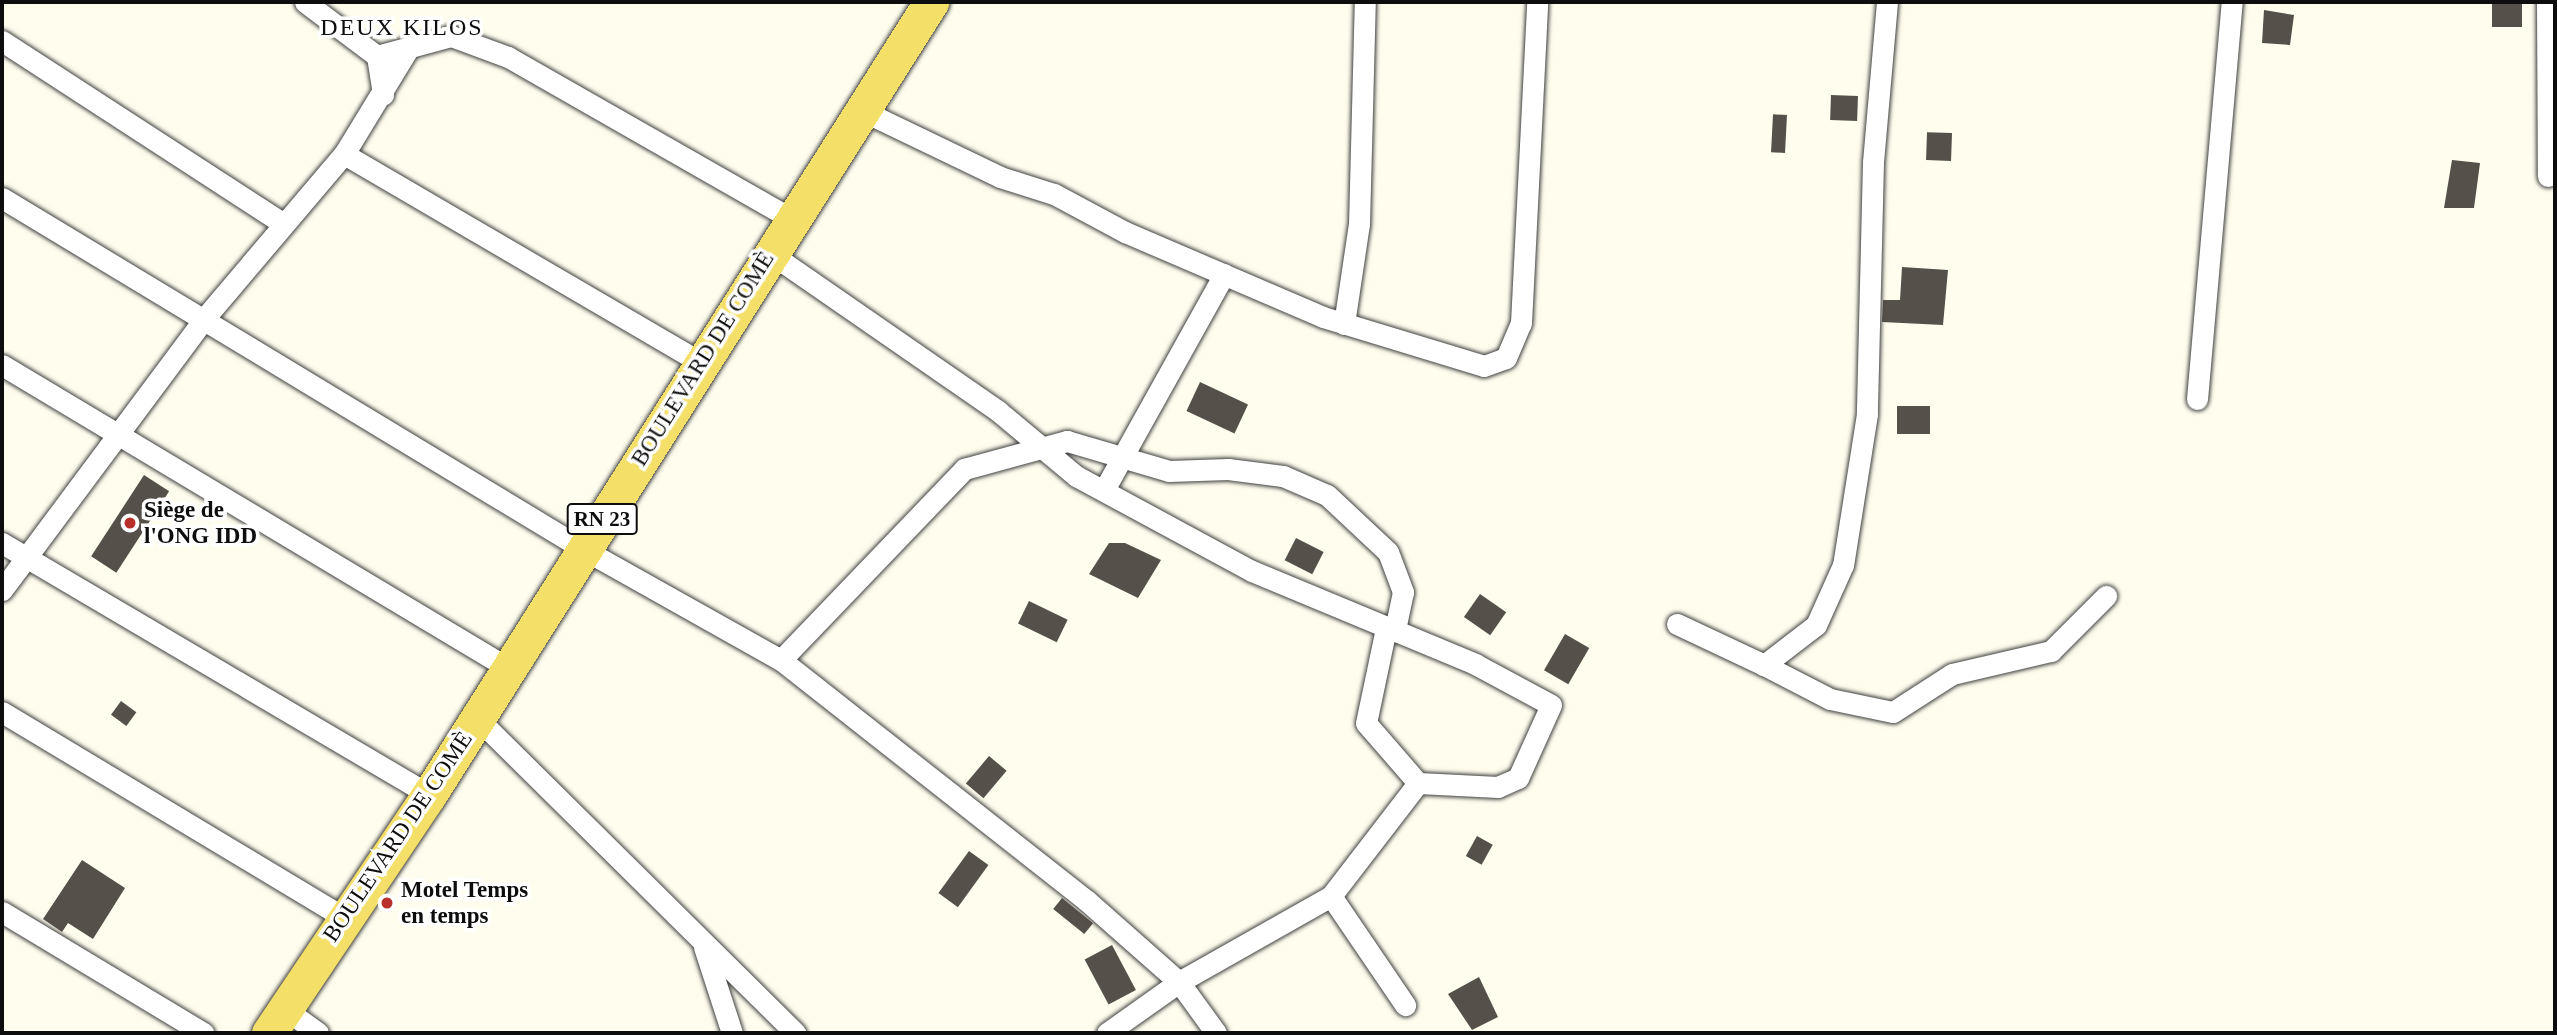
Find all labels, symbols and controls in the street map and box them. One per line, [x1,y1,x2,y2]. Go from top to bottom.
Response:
district label: DEUX KILOS [322,14,482,42]
street label: BOULEVARD DE COMÈ [626,247,780,471]
place label: Siège de l'ONG IDD [144,496,257,550]
road number: RN 23 [565,502,639,536]
marker: Siège de l'ONG IDD [122,515,138,531]
street label: BOULEVARD DE COMÈ [317,727,479,947]
place label: Motel Temps en temps [401,876,529,930]
marker: Motel Temps en temps [379,895,395,911]

